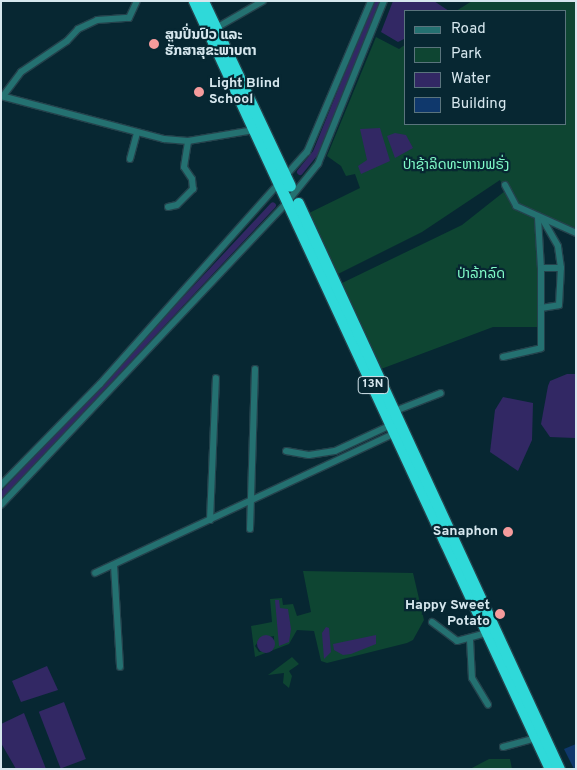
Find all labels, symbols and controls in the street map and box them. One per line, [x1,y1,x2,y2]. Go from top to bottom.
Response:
legend [404,10,567,125]
text: Road [451,20,486,39]
place label: ສູນປິ່ນປົວ ແລະ ຮັກສາສຸຂະພາບຕາ [165,28,256,60]
marker: ສູນປິ່ນປົວ ແລະ ຮັກສາສຸຂະພາບຕາ [147,37,161,51]
text: Park [451,45,482,64]
text: Water [451,70,490,89]
place label: Light Blind School [209,76,280,108]
marker: Light Blind School [193,86,205,98]
text: Building [451,95,506,114]
park label: ປ່າຊ້າລິດທະຫານຟຣັ່ງ [403,158,509,174]
park label: ປ່າລ້ກລົດ [457,267,505,283]
road number: 13N [357,376,389,394]
place label: Sanaphon [433,524,498,540]
marker: Sanaphon [502,526,514,538]
place label: Happy Sweet Potato [405,598,490,630]
marker: Happy Sweet Potato [494,608,506,620]

